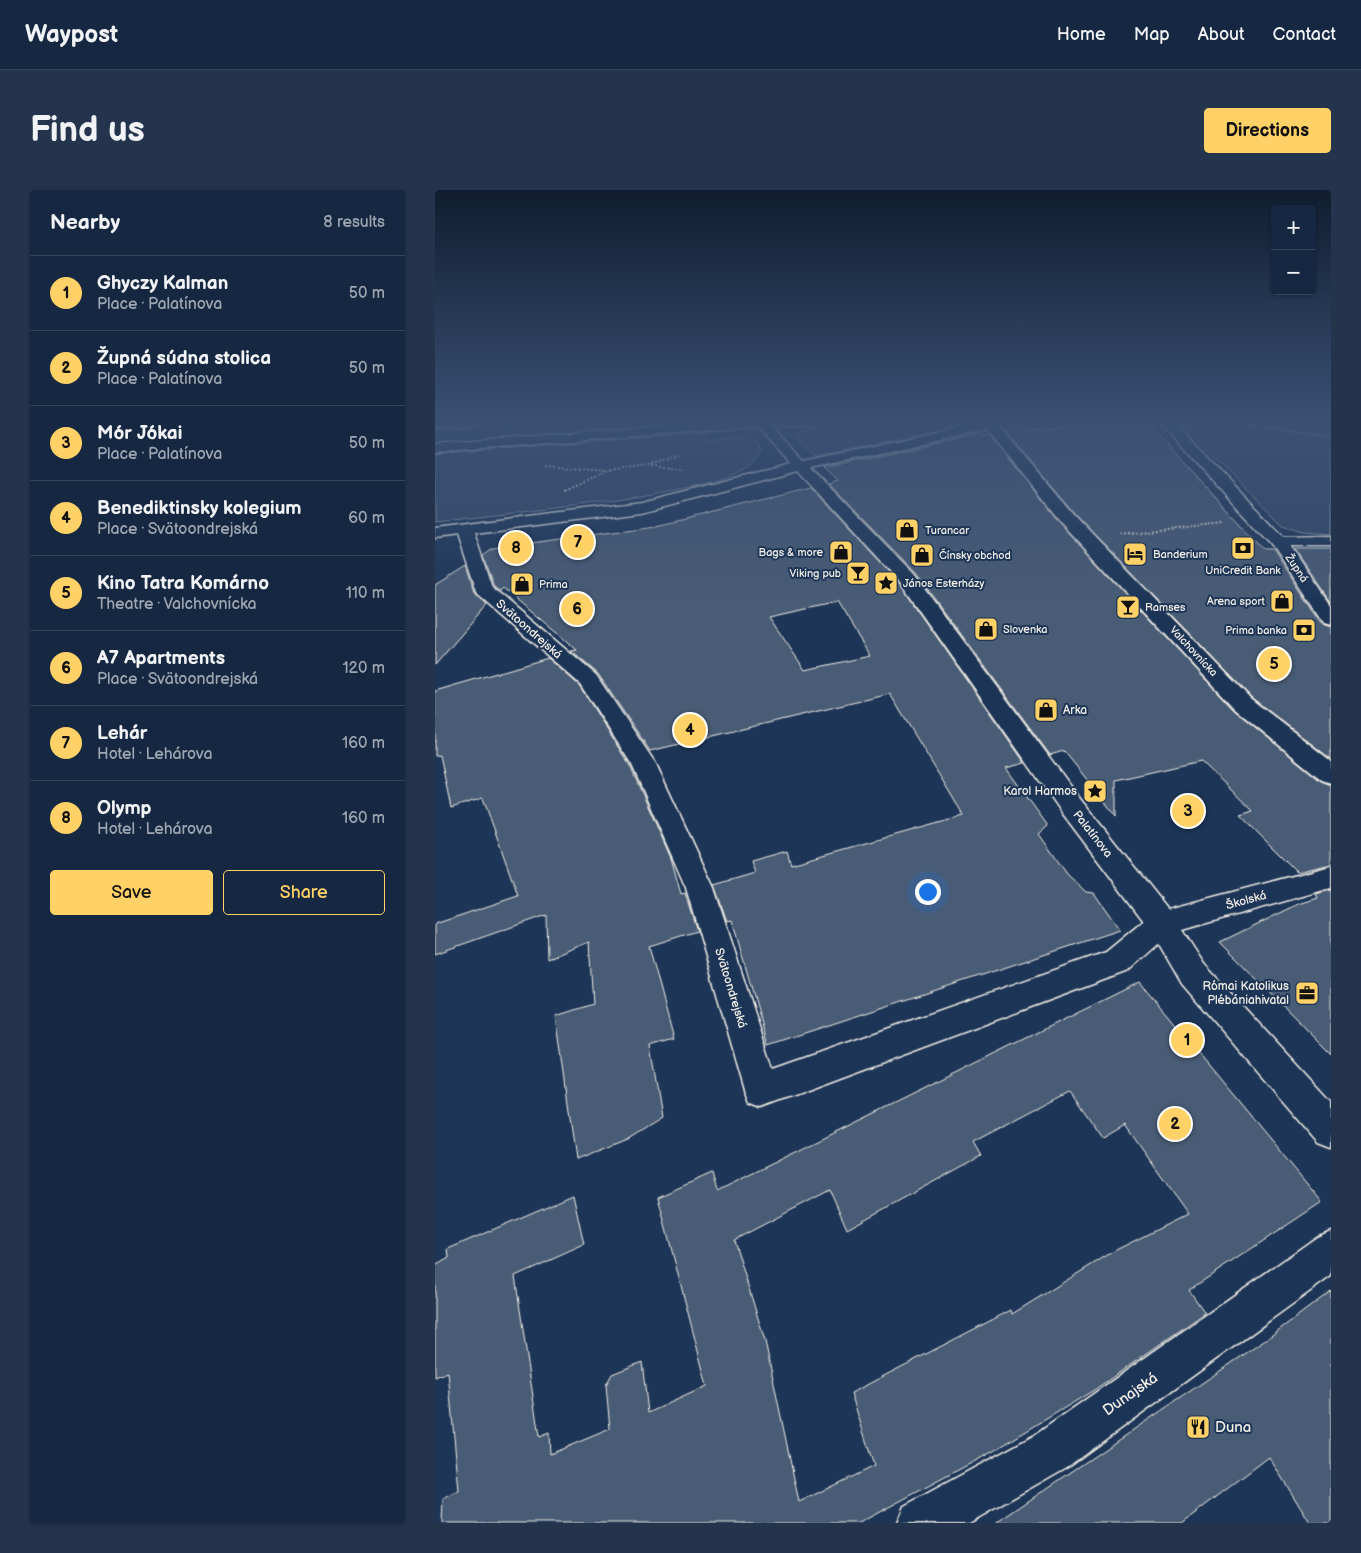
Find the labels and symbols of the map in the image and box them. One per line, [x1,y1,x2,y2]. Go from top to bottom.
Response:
shop icon: Turancar [894,517,920,543]
pin: 7 [562,523,594,561]
place label: Turancar [925,524,970,537]
pin: 8 [500,529,532,567]
bank icon: UniCredit Bank [1230,535,1256,561]
shop icon: Bags & more [828,539,854,565]
hotel icon: Banderium [1122,541,1148,567]
shop icon: Čínsky obchod [909,542,935,568]
place label: Bags & more [759,546,823,559]
place label: Čínsky obchod [939,548,1011,562]
place label: Banderium [1153,548,1208,561]
street label: Župná [1282,550,1312,585]
bar icon: Viking pub [845,560,871,586]
place label: UniCredit Bank [1205,564,1281,577]
place label: Viking pub [790,567,841,580]
place icon: János Esterházy [873,570,899,596]
shop icon: Prima [509,571,535,597]
place label: János Esterházy [903,577,984,590]
place label: Prima [539,578,568,591]
shop icon: Arena sport [1269,588,1295,614]
pin: 6 [561,590,593,628]
bar icon: Ramses [1115,594,1141,620]
place label: Arena sport [1207,595,1266,608]
street label: Svätoondrejská [493,597,565,662]
place label: Ramses [1145,601,1186,614]
shop icon: Slovenka [973,616,999,642]
bank icon: Prima banka [1291,617,1317,643]
place label: Slovenka [1003,623,1048,636]
street label: Valchovnícka [1167,623,1220,679]
place label: Prima banka [1225,624,1287,637]
pin: 5 [1258,645,1290,683]
shop icon: Arka [1033,697,1059,723]
place label: Arka [1063,703,1087,718]
pin: 4 [674,711,706,749]
place icon: Karol Harmos [1082,778,1108,804]
place label: Karol Harmos [1003,784,1077,799]
pin: 3 [1172,792,1204,830]
street label: Palatínova [1070,808,1116,861]
your location [915,879,941,905]
street label: Školská [1224,887,1268,913]
street label: Svätoondrejská [711,946,750,1030]
place label: Római Katolikus Plébániahivatal [1202,979,1289,1008]
office icon: Római Katolikus Plébániahivatal [1294,980,1320,1006]
pin: 1 [1171,1021,1203,1059]
pin: 2 [1159,1105,1191,1143]
street label: Dunajská [1099,1369,1161,1420]
restaurant icon: Duna [1185,1414,1211,1440]
place label: Duna [1215,1418,1251,1437]

